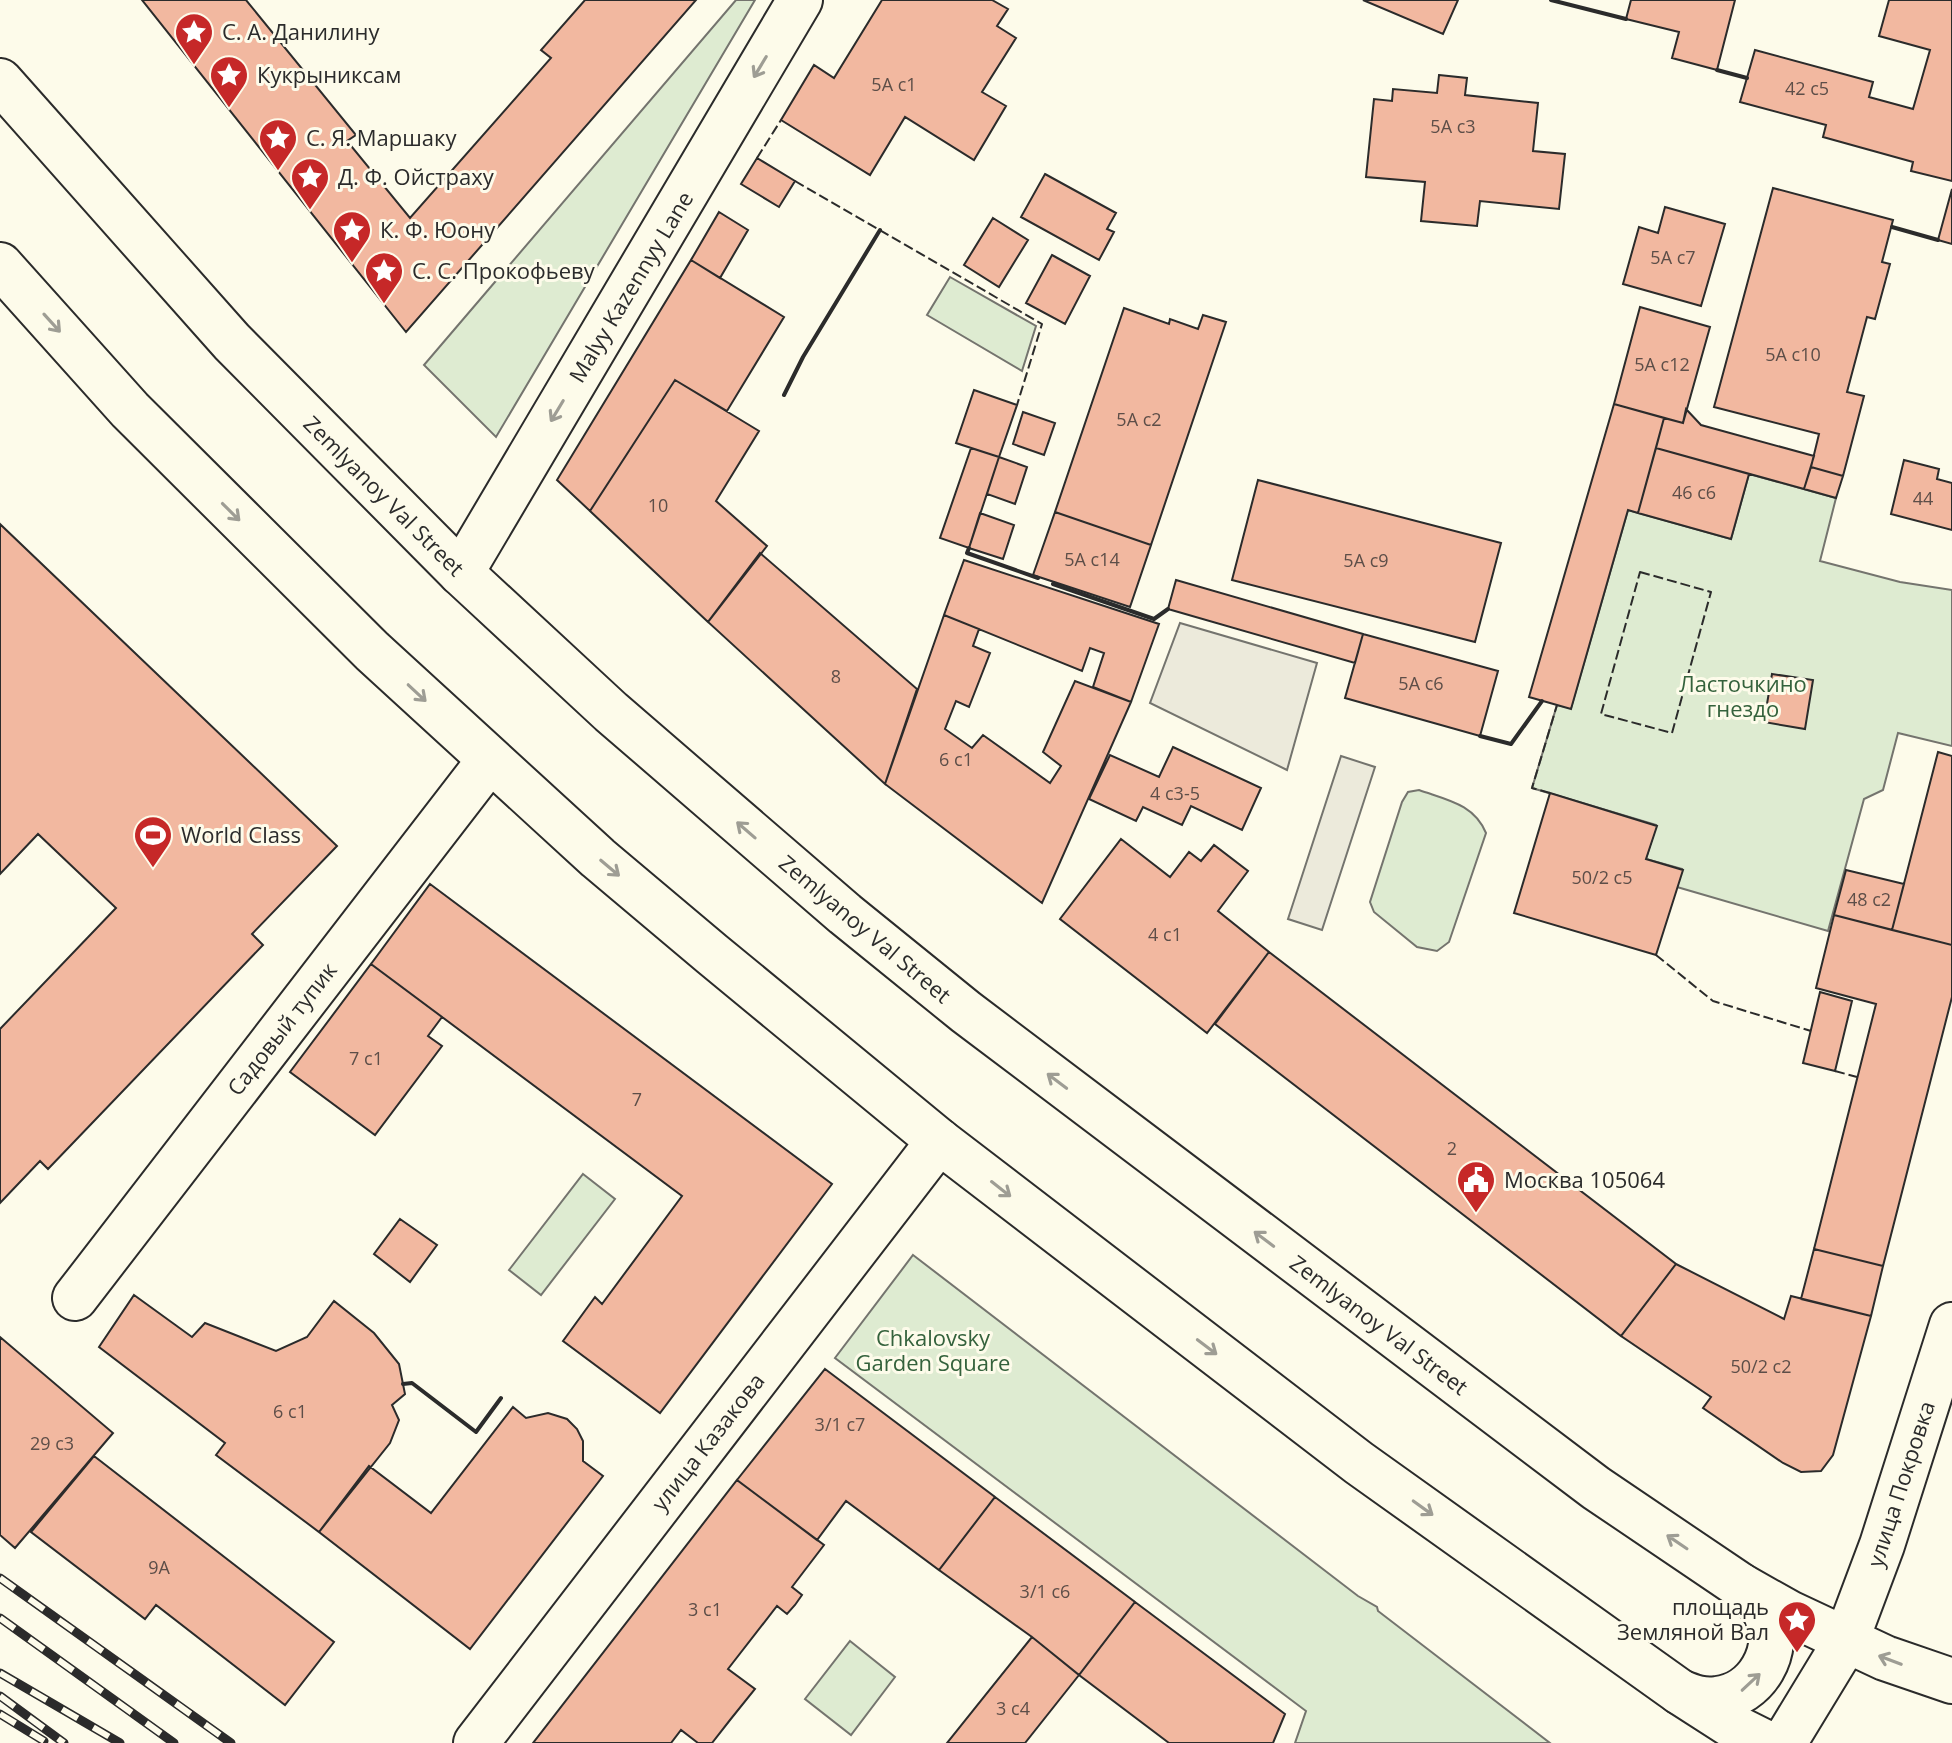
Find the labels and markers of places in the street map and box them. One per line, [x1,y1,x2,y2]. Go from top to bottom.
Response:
place icon: С. А. Данилину [173,11,215,66]
place label: С. А. Данилину [222,16,380,46]
place icon: Кукрыниксам [208,54,250,109]
place label: Кукрыниксам [257,59,401,89]
place icon: С. Я. Маршаку [257,117,299,172]
place label: С. Я. Маршаку [306,122,457,152]
place icon: Д. Ф. Ойстраху [289,156,331,211]
place label: Д. Ф. Ойстраху [338,161,495,191]
place icon: К. Ф. Юону [331,209,373,264]
place label: К. Ф. Юону [380,214,496,244]
place icon: С. С. Прокофьеву [363,250,405,305]
place label: С. С. Прокофьеву [412,255,596,285]
sports icon: World Class [132,814,174,869]
place label: World Class [181,819,301,849]
public building icon: Москва 105064 [1455,1159,1497,1214]
place label: Москва 105064 [1504,1164,1665,1194]
place label: площадь Земляной Вал [1617,1591,1769,1646]
place icon: площадь Земляной Вал [1776,1599,1818,1654]

